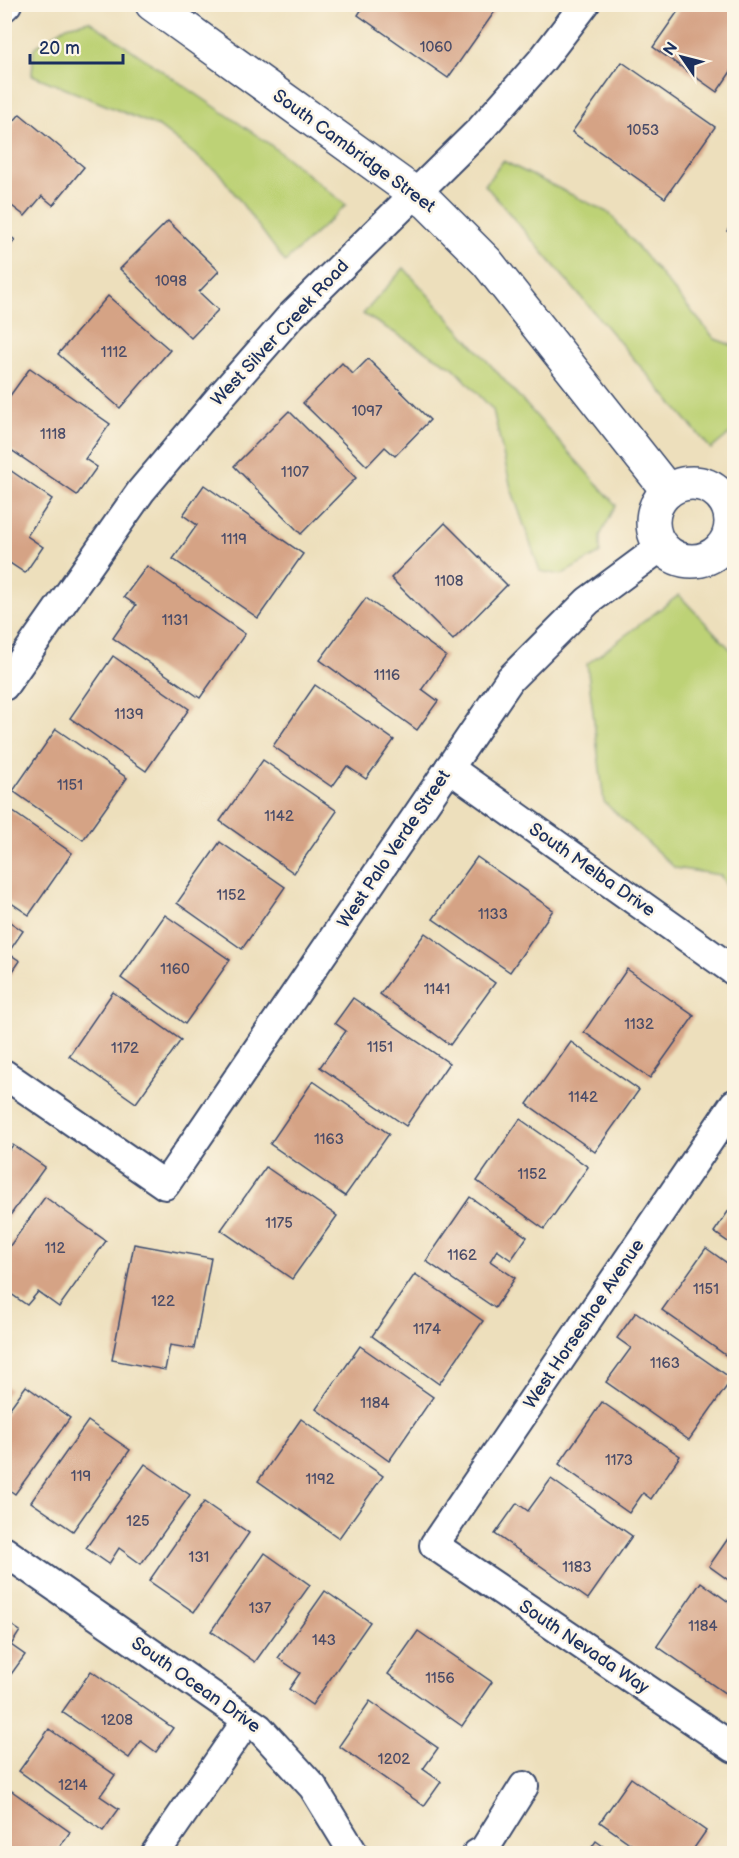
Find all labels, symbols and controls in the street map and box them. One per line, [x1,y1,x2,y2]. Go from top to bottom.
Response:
scale bar [30,27,123,65]
north arrow [652,27,712,87]
text: 20 m [39,38,80,59]
house number: 1060 [420,38,452,57]
text: N [660,39,682,60]
street label: South Cambridge Street [269,85,440,217]
house number: 1053 [627,121,659,140]
street label: West Silver Creek Road [207,256,353,410]
house number: 1098 [155,272,187,291]
house number: 1112 [101,343,127,362]
house number: 1097 [352,402,383,421]
house number: 1118 [40,425,66,444]
house number: 1107 [281,463,310,482]
house number: 1119 [221,530,247,549]
house number: 1108 [434,572,464,591]
house number: 1131 [162,611,188,630]
house number: 1116 [374,666,400,685]
house number: 1139 [114,705,144,724]
street label: West Palo Verde Street [333,766,455,932]
house number: 1151 [57,776,83,795]
house number: 1142 [264,807,294,826]
street label: South Melba Drive [525,819,659,922]
house number: 1152 [216,886,246,905]
house number: 1133 [478,905,508,924]
house number: 1160 [160,960,190,979]
house number: 1141 [424,980,450,999]
house number: 1132 [624,1015,654,1034]
house number: 1151 [367,1038,393,1057]
house number: 1172 [111,1039,139,1058]
house number: 1142 [568,1088,598,1107]
house number: 1163 [314,1130,344,1149]
house number: 1152 [517,1165,547,1184]
house number: 1175 [265,1214,293,1233]
street label: West Horseshoe Avenue [519,1235,649,1413]
house number: 112 [45,1239,65,1258]
house number: 1162 [447,1246,477,1265]
house number: 1151 [693,1280,719,1299]
house number: 122 [151,1292,175,1311]
house number: 1174 [413,1320,441,1339]
house number: 1163 [650,1354,680,1373]
house number: 1184 [360,1394,390,1413]
house number: 1173 [605,1451,633,1470]
house number: 119 [71,1467,91,1486]
house number: 1192 [305,1470,335,1489]
house number: 125 [126,1512,150,1531]
house number: 131 [189,1548,209,1567]
house number: 1183 [562,1558,592,1577]
street label: South Nevada Way [515,1596,654,1699]
house number: 137 [249,1599,272,1618]
house number: 1184 [688,1617,718,1636]
house number: 143 [312,1631,336,1650]
street label: South Ocean Drive [128,1633,265,1738]
house number: 1156 [425,1669,455,1688]
house number: 1208 [101,1711,133,1730]
house number: 1202 [378,1750,410,1769]
house number: 1214 [58,1776,88,1795]

